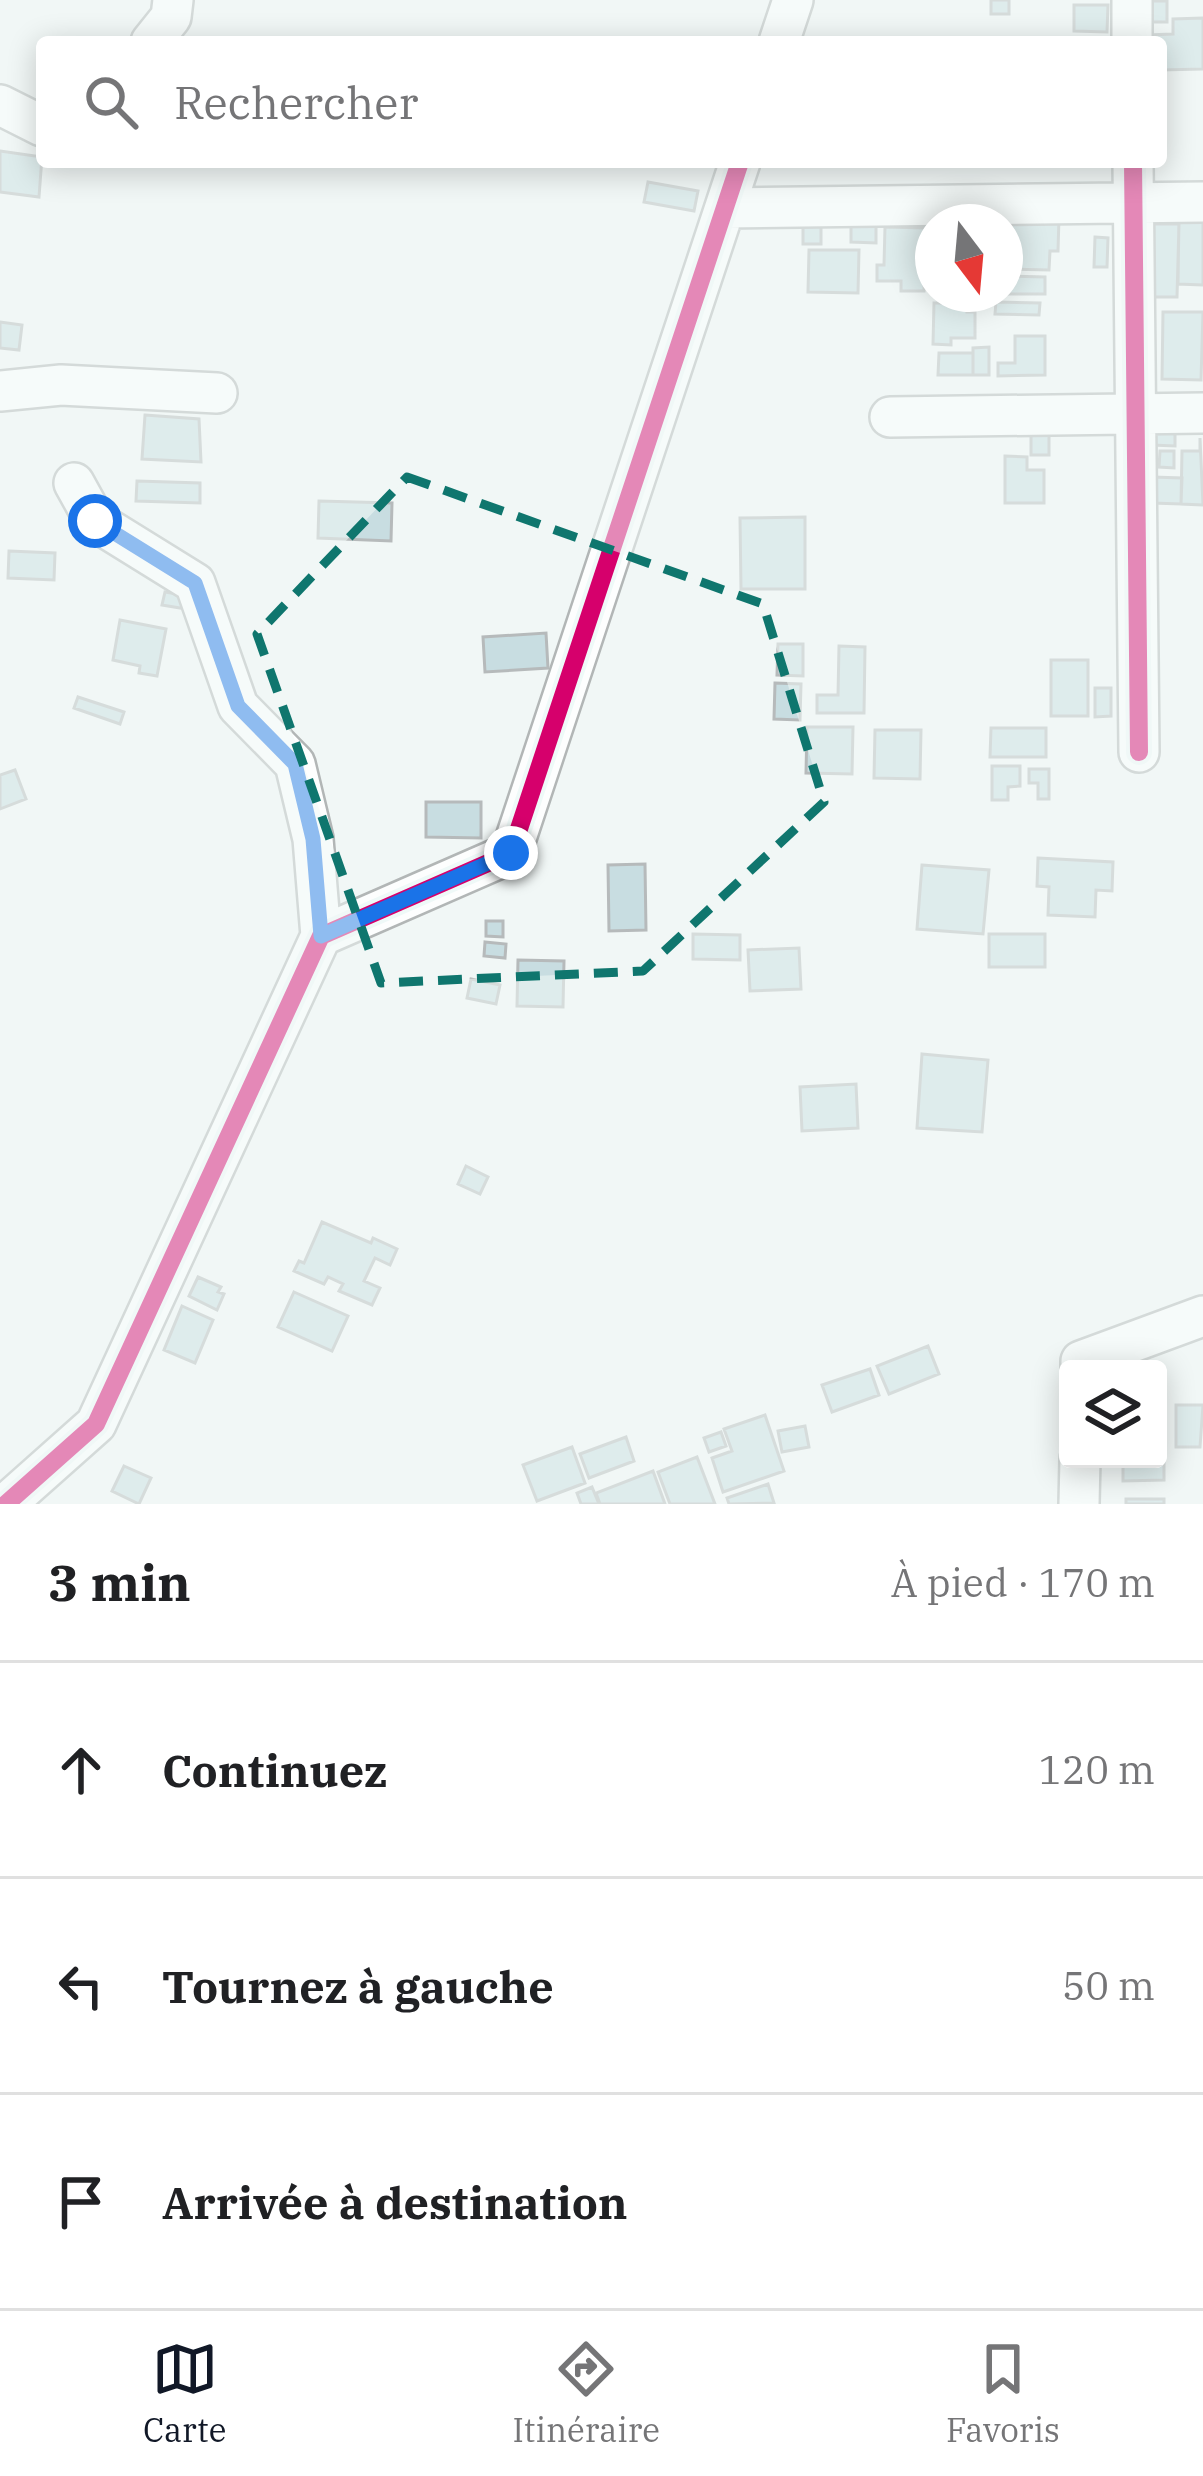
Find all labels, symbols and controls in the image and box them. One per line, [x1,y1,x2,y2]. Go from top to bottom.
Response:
search box [36,36,1167,168]
icon: search [78,69,144,135]
text: Rechercher [174,73,418,131]
north arrow [915,204,1023,312]
route start [68,494,122,548]
route end [484,826,538,880]
map controls [1059,1360,1167,1468]
button: layers [1059,1360,1167,1468]
text: 3 min [48,1549,191,1615]
text: À pied · 170 m [891,1557,1155,1608]
icon: ahead [48,1737,114,1803]
text: Continuez [162,1741,387,1799]
text: 120 m [1039,1744,1155,1795]
icon: left [48,1953,114,2019]
text: Tournez à gauche [162,1957,554,2015]
text: 50 m [1062,1960,1155,2011]
icon: arrive [48,2169,114,2235]
text: Arrivée à destination [162,2173,628,2231]
tab: Carte [143,2336,226,2451]
tab: Itinéraire [512,2336,660,2451]
tab: Favoris [946,2336,1060,2451]

